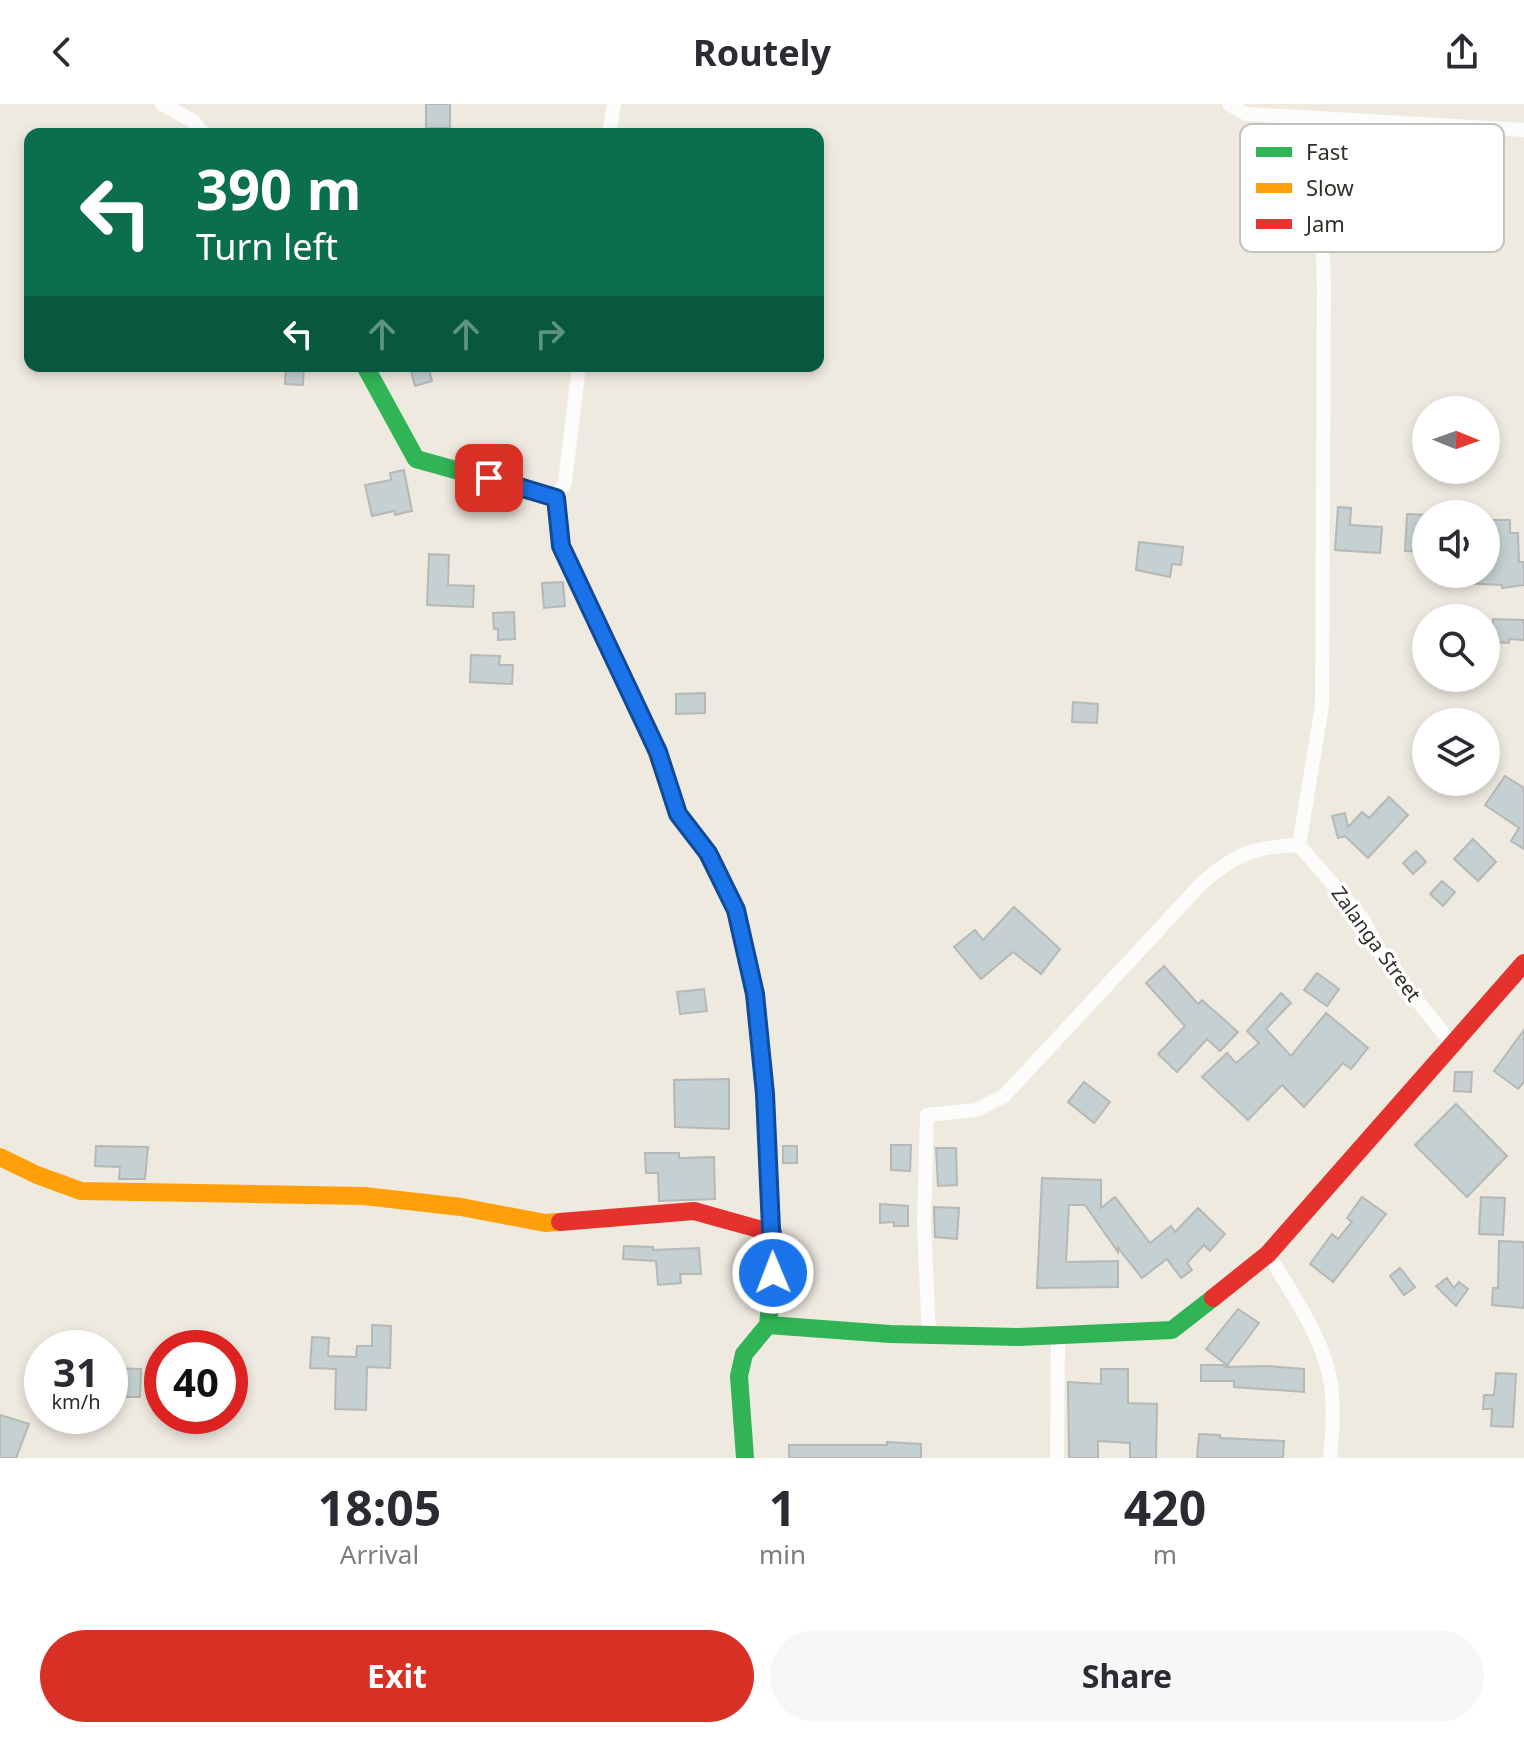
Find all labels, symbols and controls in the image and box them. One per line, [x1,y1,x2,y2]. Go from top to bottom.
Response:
text: Routely [693,28,831,77]
icon: back [40,30,84,74]
icon: share [1440,30,1484,74]
legend [1240,124,1504,252]
text: Fast [1306,136,1348,166]
text: 390 m [196,150,361,226]
icon: left [64,160,168,264]
text: Slow [1306,172,1355,202]
text: Jam [1304,208,1345,238]
text: Turn left [196,222,338,271]
icon: left [276,312,320,356]
icon: ahead [360,312,404,356]
icon: ahead [444,312,488,356]
icon: right [528,312,572,356]
north arrow [1412,396,1500,484]
map controls [1412,396,1500,796]
pin [455,444,523,512]
icon: arrive [467,456,511,500]
button: sound [1412,500,1500,588]
button: search [1412,604,1500,692]
button: layers [1412,708,1500,796]
street label: Zalanga Street [1326,881,1427,1007]
position arrow [731,1231,815,1315]
speed limit sign: 40 [144,1330,248,1434]
text: 31 [53,1344,99,1399]
text: km/h [51,1388,101,1415]
text: 18:05 [318,1475,441,1540]
text: 1 [769,1475,796,1540]
text: 420 [1124,1475,1206,1540]
text: Arrival [340,1536,419,1572]
text: min [759,1536,806,1572]
text: m [1153,1536,1177,1572]
button: Exit [40,1630,754,1722]
button: Share [770,1630,1484,1722]

